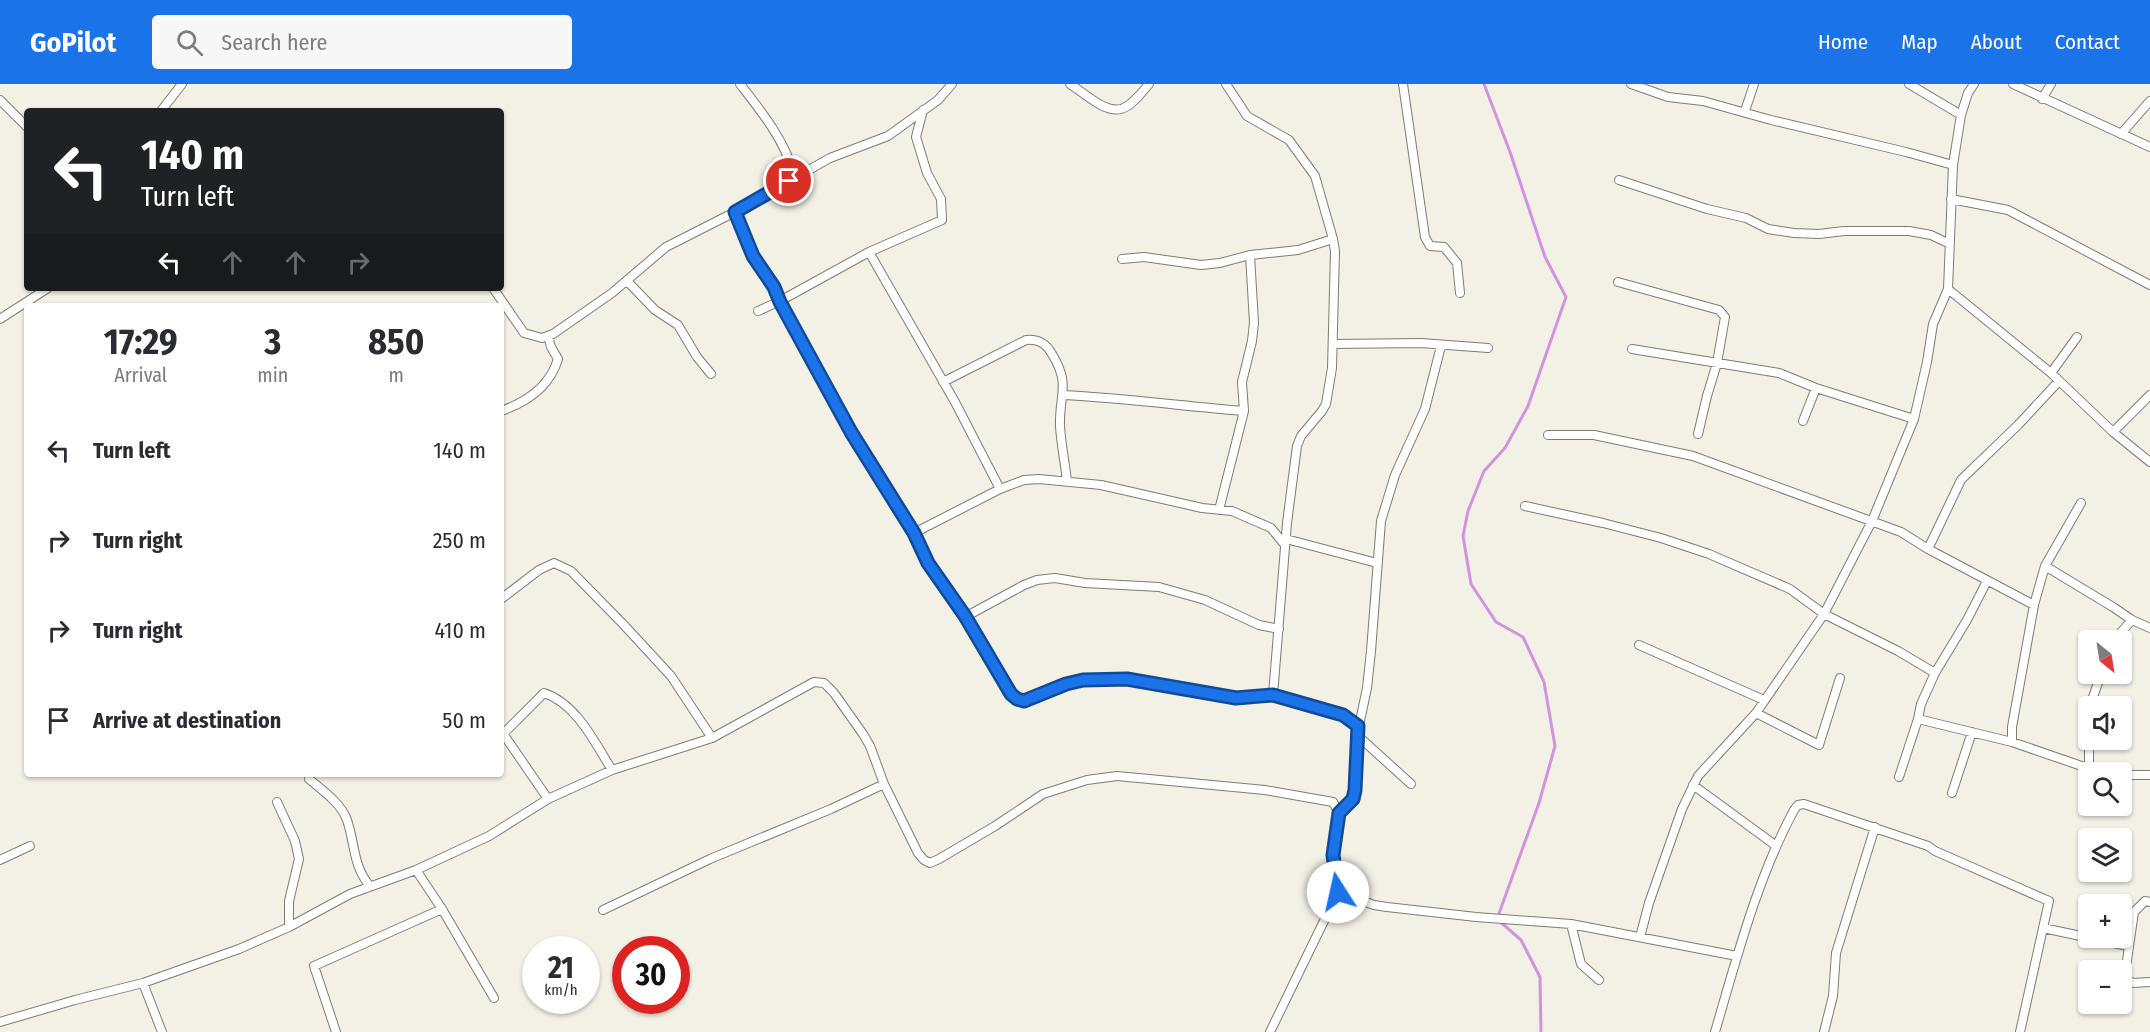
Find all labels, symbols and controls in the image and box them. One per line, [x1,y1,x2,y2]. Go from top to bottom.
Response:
search box [152,15,572,69]
text: GoPilot [30,26,116,59]
icon: search [173,26,206,59]
text: Search here [221,29,327,56]
text: Home [1818,29,1868,55]
text: Map [1901,29,1938,55]
text: About [1971,29,2022,55]
text: Contact [2055,29,2120,55]
text: 140 m [141,130,244,180]
icon: left [42,132,120,210]
pin [763,155,814,206]
icon: arrive [772,164,805,197]
text: Turn left [141,181,234,213]
icon: left [153,246,186,279]
icon: ahead [216,246,249,279]
icon: ahead [279,246,312,279]
icon: right [342,246,375,279]
text: 17:29 [104,320,178,364]
text: 3 [264,320,281,364]
text: 850 [368,320,424,364]
text: Arrival [114,363,167,387]
text: min [257,363,288,387]
text: m [388,363,404,387]
icon: left [42,434,75,467]
text: Turn left [93,437,171,464]
text: 140 m [433,437,486,464]
icon: right [42,524,75,557]
text: Turn right [93,527,182,554]
text: 250 m [433,527,486,554]
icon: right [42,614,75,647]
text: Turn right [93,617,182,644]
text: 410 m [434,617,486,644]
north arrow [2078,630,2132,684]
map controls [2078,630,2132,1014]
button: sound [2078,696,2132,750]
icon: arrive [42,704,75,737]
text: Arrive at destination [93,707,281,734]
text: 50 m [442,707,486,734]
button: search [2078,762,2132,816]
button: layers [2078,828,2132,882]
position arrow [1306,860,1370,924]
button: + [2078,894,2132,948]
speed limit sign: 30 [612,936,690,1014]
text: 21 [548,950,574,986]
button: − [2078,960,2132,1014]
text: km/h [544,981,578,999]

